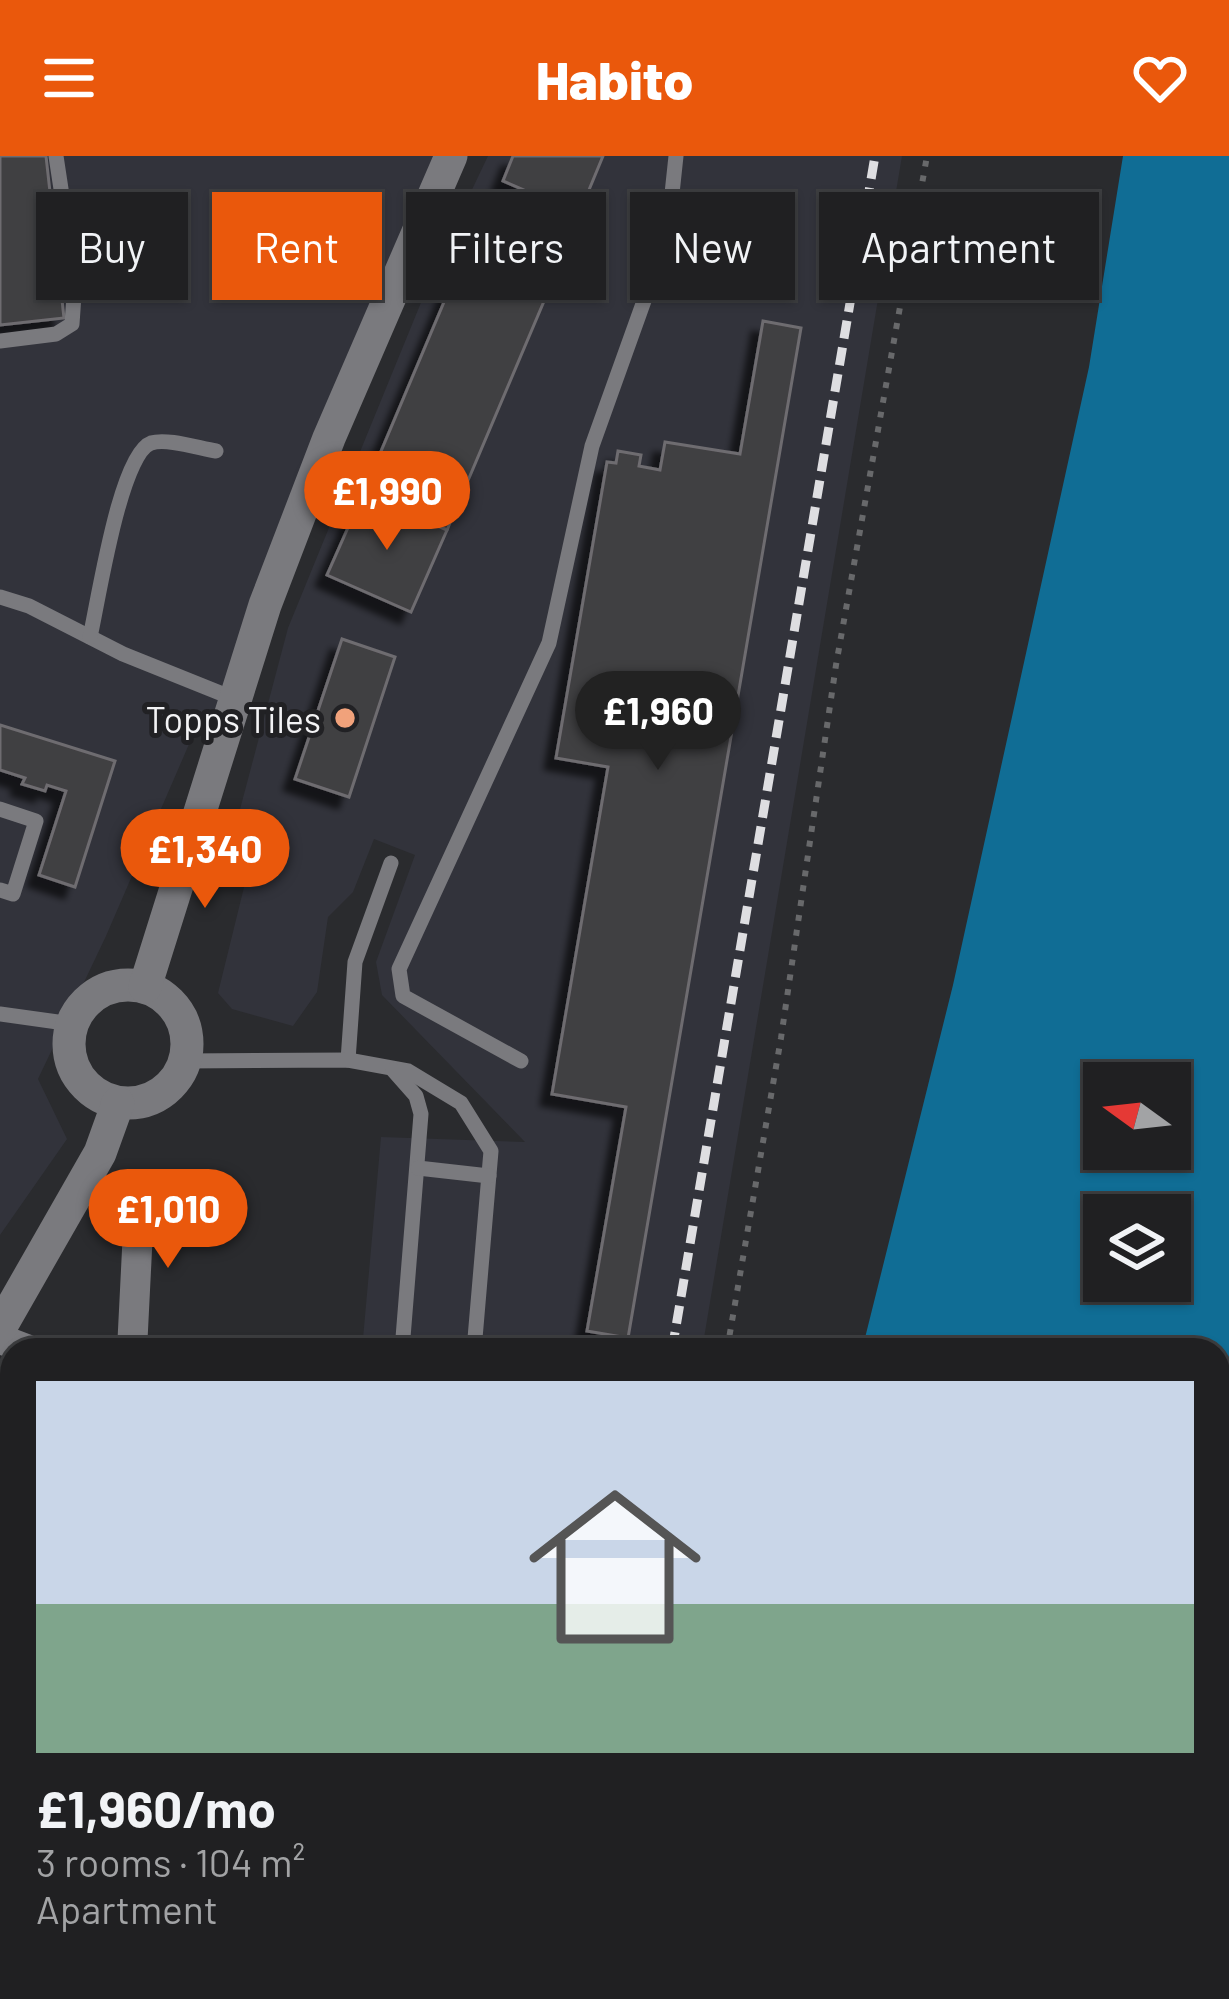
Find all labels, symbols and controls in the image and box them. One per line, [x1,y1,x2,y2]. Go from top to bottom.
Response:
icon: menu [36,45,102,111]
icon: heart [1127,45,1193,111]
text: Habito [536,46,693,111]
chip: Buy [36,192,188,300]
chip: Rent [212,192,382,300]
chip: Filters [406,192,606,300]
chip: New [630,192,795,300]
chip: Apartment [819,192,1099,300]
pin: £1,990 [289,451,485,553]
text: £1,990 [331,466,443,513]
pin: £1,960 [560,671,756,773]
text: £1,960 [602,686,714,733]
place label: Topps Tiles [146,697,321,740]
marker: Topps Tiles [332,705,358,731]
pin: £1,340 [107,809,303,911]
text: £1,340 [148,824,262,871]
north arrow [1083,1062,1191,1170]
map controls [1083,1062,1191,1302]
pin: £1,010 [70,1169,266,1271]
text: £1,010 [116,1184,220,1231]
button: layers [1083,1194,1191,1302]
icon: home [507,1459,723,1675]
text: £1,960/mo [36,1777,276,1838]
text: 3 rooms · 104 m² [36,1838,305,1885]
text: Apartment [36,1885,218,1932]

